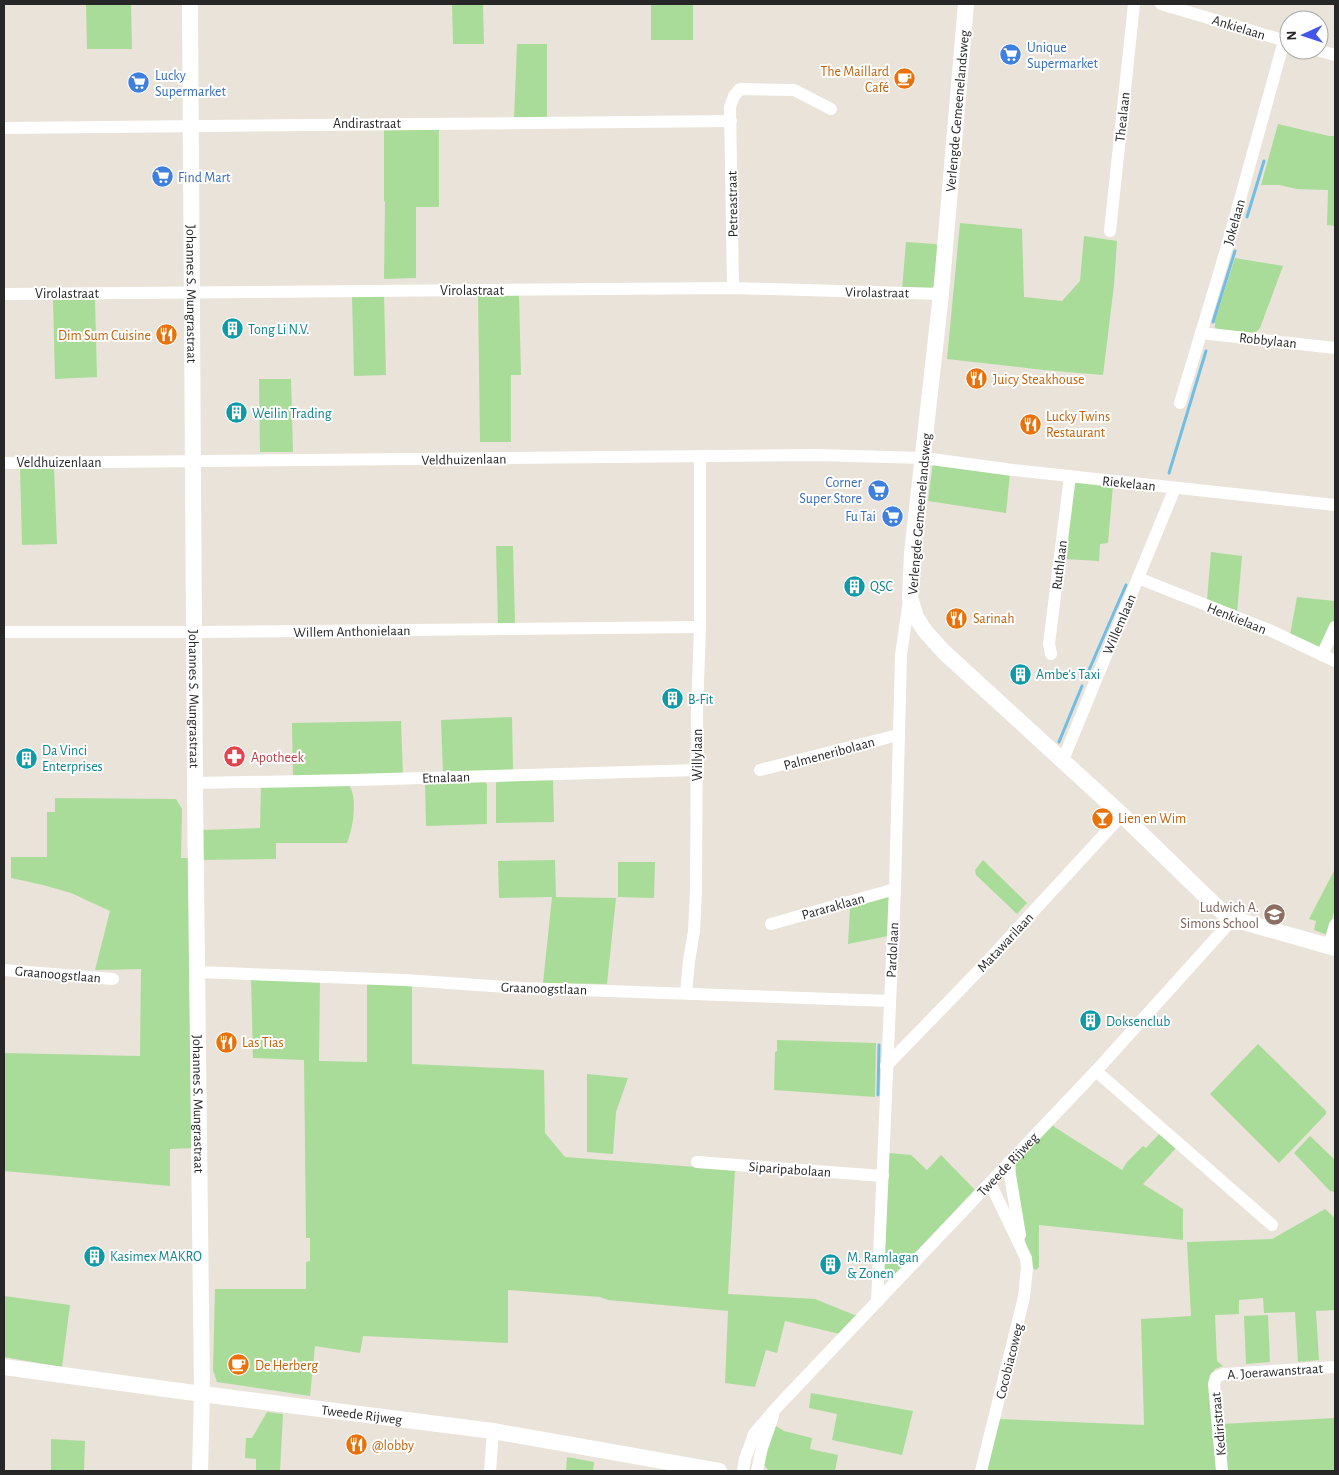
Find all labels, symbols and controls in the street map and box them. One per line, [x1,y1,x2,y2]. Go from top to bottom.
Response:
north arrow [1279,10,1329,60]
street label: Ankielaan [1210,13,1267,43]
street label: Verlengde Gemeenelandsweg [944,29,972,193]
text: N [1285,30,1299,41]
place label: Unique Supermarket [1027,41,1099,71]
supermarket icon: Unique Supermarket [999,43,1023,67]
place label: The Maillard Café [820,65,889,95]
cafe icon: The Maillard Café [893,67,917,91]
place label: Lucky Supermarket [155,69,227,99]
supermarket icon: Lucky Supermarket [127,71,151,95]
street label: Thealaan [1113,91,1133,143]
street label: Andirastraat [333,117,402,131]
supermarket icon: Find Mart [150,165,174,189]
street label: Petreastraat [725,170,741,237]
place label: Find Mart [178,171,231,185]
street label: Jokelaan [1222,198,1248,247]
street label: Johannes S. Mungrastraat [183,225,198,364]
street label: Virolastraat [440,284,505,298]
street label: Virolastraat [845,285,910,301]
street label: Virolastraat [35,287,100,301]
building icon: Tong Li N.V. [220,317,244,341]
restaurant icon: Dim Sum Cuisine [155,323,179,347]
place label: Tong Li N.V. [248,323,309,337]
place label: Dim Sum Cuisine [58,329,151,343]
street label: Robbylaan [1238,331,1297,351]
restaurant icon: Juicy Steakhouse [965,367,989,391]
place label: Juicy Steakhouse [993,373,1085,387]
building icon: Weilin Trading [224,401,248,425]
place label: Weilin Trading [252,407,332,421]
place label: Lucky Twins Restaurant [1046,410,1110,440]
restaurant icon: Lucky Twins Restaurant [1018,412,1042,436]
street label: Verlengde Gemeenelandsweg [906,432,934,596]
street label: Veldhuizenlaan [421,452,507,468]
street label: Veldhuizenlaan [17,456,101,470]
street label: Riekelaan [1101,474,1156,494]
place label: Corner Super Store [799,476,862,506]
supermarket icon: Corner Super Store [866,478,890,502]
supermarket icon: Fu Tai [880,504,904,528]
place label: Fu Tai [845,510,876,524]
street label: Ruthlaan [1050,540,1070,591]
building icon: QSC [842,574,866,598]
place label: QSC [870,580,893,594]
street label: Willemlaan [1101,592,1139,657]
street label: Henkielaan [1205,601,1268,637]
restaurant icon: Sarinah [945,606,969,630]
place label: Sarinah [973,612,1015,626]
street label: Willem Anthonielaan [293,624,411,640]
street label: Johannes S. Mungrastraat [186,630,201,769]
building icon: Ambe's Taxi [1008,662,1032,686]
place label: Ambe's Taxi [1036,668,1100,682]
building icon: B-Fit [660,687,684,711]
place label: B-Fit [688,693,714,707]
street label: Willylaan [691,729,705,781]
street label: Palmeneribolaan [782,735,876,773]
place label: Da Vinci Enterprises [42,744,103,774]
pharmacy icon: Apotheek [223,745,247,769]
building icon: Da Vinci Enterprises [14,746,38,770]
place label: Apotheek [251,751,304,765]
street label: Etnalaan [422,770,470,786]
bar icon: Lien en Wim [1090,806,1114,830]
place label: Lien en Wim [1118,812,1186,826]
street label: Pararaklaan [800,891,866,923]
place label: Ludwich A. Simons School [1180,901,1259,931]
school or university icon: Ludwich A. Simons School [1263,903,1287,927]
street label: Matawarilaan [975,910,1036,975]
street label: Pardolaan [885,922,901,978]
street label: Graanoogstlaan [14,964,101,986]
street label: Graanoogstlaan [501,980,587,997]
building icon: Doksenclub [1078,1009,1102,1033]
place label: Doksenclub [1106,1015,1170,1029]
restaurant icon: Las Tias [214,1030,238,1054]
street label: Johannes S. Mungrastraat [190,1035,205,1174]
place label: Las Tias [242,1036,284,1050]
street label: Tweede Rijweg [975,1130,1041,1199]
street label: Siparipabolaan [748,1160,832,1180]
building icon: Kasimex MAKRO [82,1244,106,1268]
place label: Kasimex MAKRO [110,1250,202,1264]
place label: M. Ramlagan & Zonen [847,1251,919,1281]
building icon: M. Ramlagan & Zonen [819,1253,843,1277]
street label: Cocobiacoweg [994,1322,1026,1401]
cafe icon: De Herberg [227,1353,251,1377]
place label: De Herberg [255,1359,318,1373]
street label: A. Joerawanstraat [1227,1362,1324,1382]
street label: Kediristraat [1209,1391,1229,1456]
street label: Tweede Rijweg [320,1403,403,1427]
restaurant icon: @lobby [344,1433,368,1457]
place label: @lobby [372,1439,414,1453]

